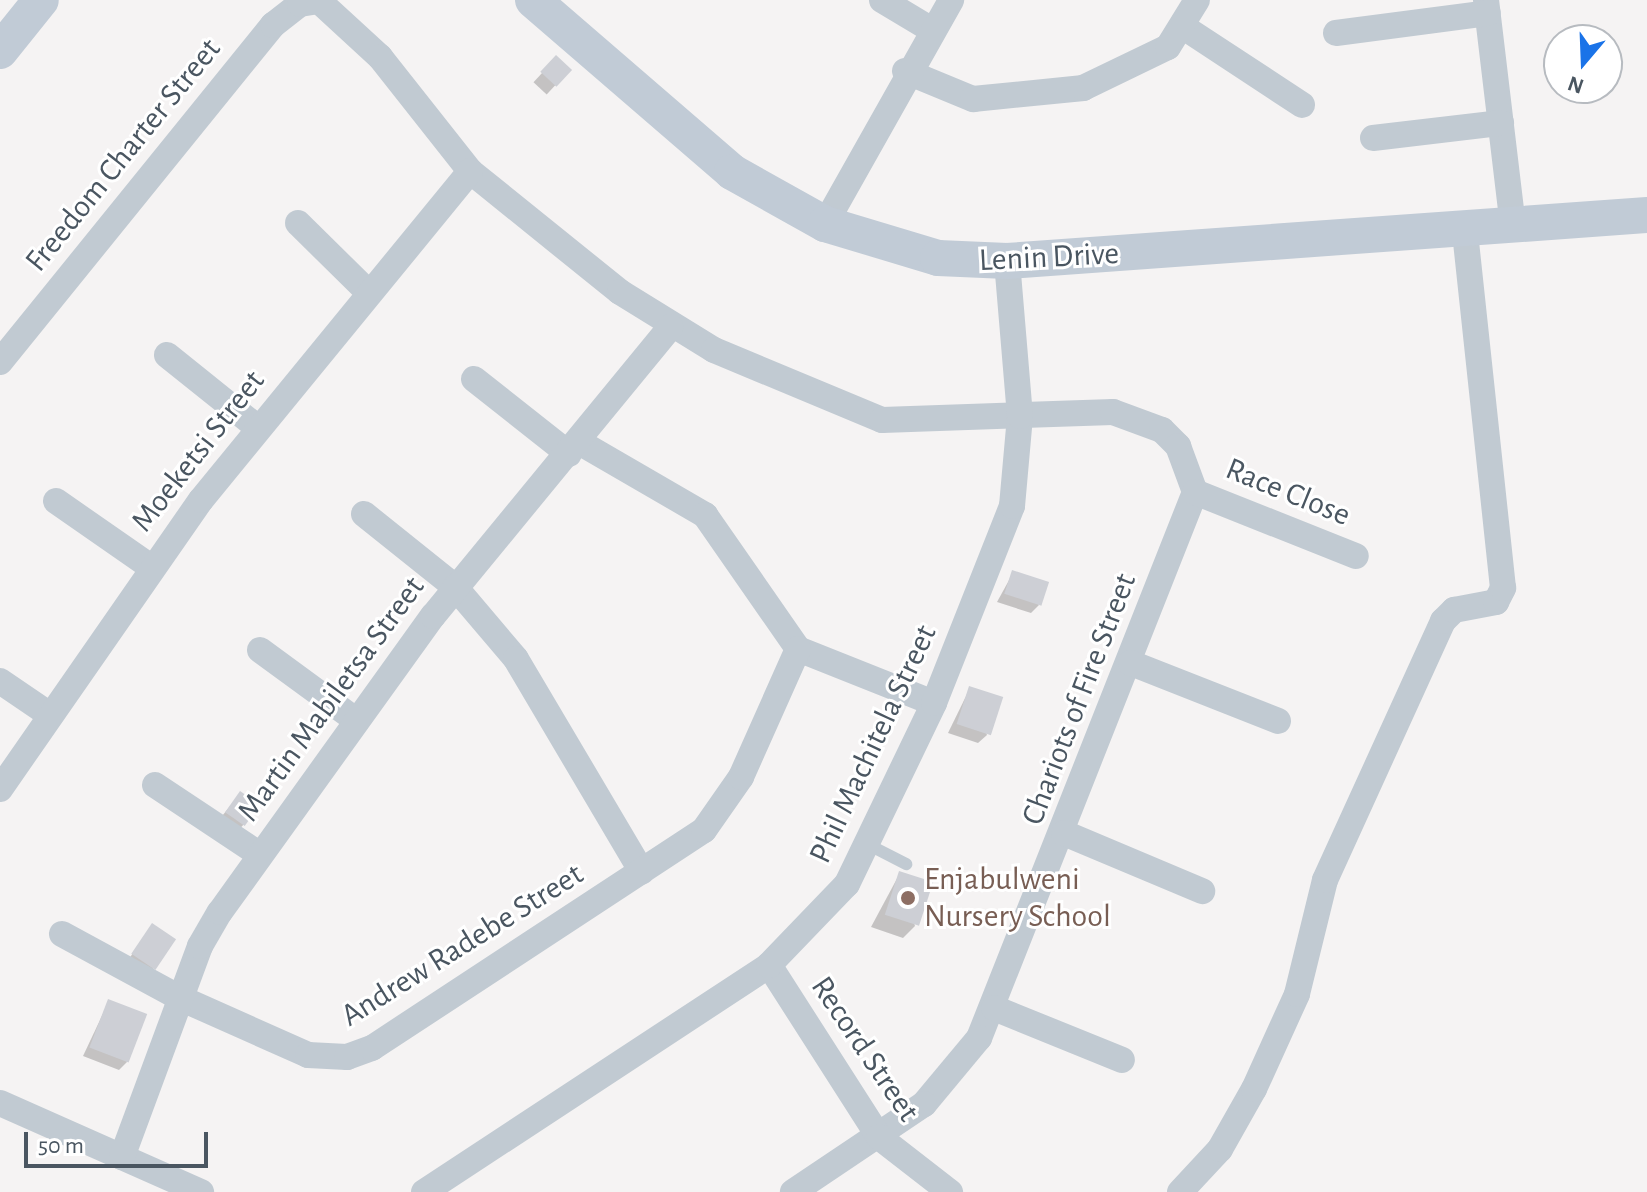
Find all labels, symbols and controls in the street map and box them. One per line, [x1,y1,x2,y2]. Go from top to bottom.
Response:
north arrow [1543,24,1623,104]
street label: Freedom Charter Street [17,31,229,279]
text: N [1565,72,1587,98]
street label: Lenin Drive [978,234,1120,280]
street label: Moeketsi Street [123,363,273,539]
street label: Race Close [1220,450,1356,534]
street label: Chariots of Fire Street [1013,568,1145,830]
street label: Martin Mabiletsa Street [229,569,433,829]
street label: Phil Machitela Street [801,619,945,869]
street label: Andrew Radebe Street [334,855,590,1035]
place label: Enjabulweni Nursery School [924,861,1111,936]
marker: Enjabulweni Nursery School [899,889,917,907]
street label: Record Street [803,969,927,1129]
scale bar [28,1116,212,1166]
text: 50 m [38,1134,84,1158]

